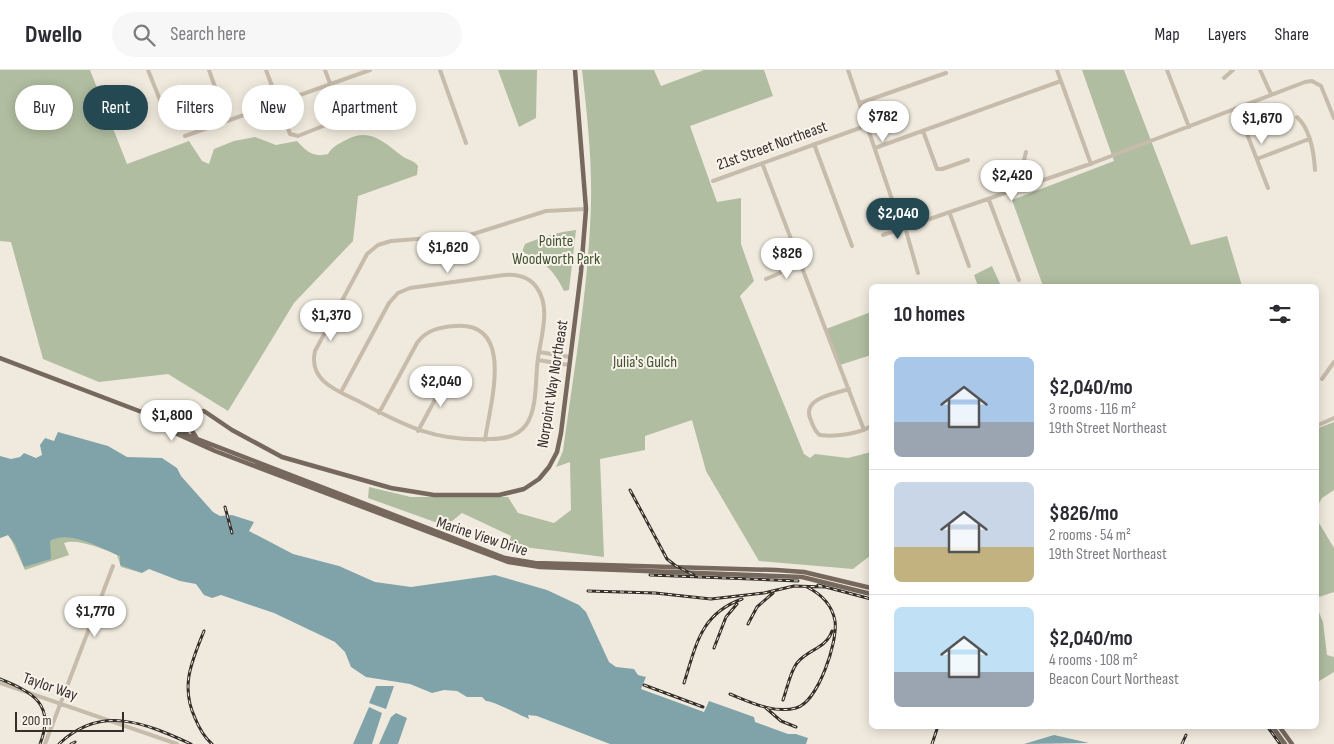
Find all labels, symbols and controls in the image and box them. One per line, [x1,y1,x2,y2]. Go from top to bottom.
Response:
search box [112,12,462,57]
text: Dwello [25,20,82,49]
icon: search [130,21,158,49]
text: Search here [170,23,246,46]
text: Map [1155,24,1180,45]
text: Layers [1208,24,1247,45]
text: Share [1275,24,1309,45]
chip: Buy [15,85,73,130]
chip: Rent [83,85,148,130]
chip: Filters [158,85,232,130]
chip: New [242,85,304,130]
chip: Apartment [314,85,416,130]
pin: $782 [853,100,913,143]
pin: $1,670 [1221,102,1303,145]
text: $782 [868,107,898,126]
text: $1,670 [1242,109,1282,128]
street label: 21st Street Northeast [714,117,830,175]
pin: $2,420 [971,160,1053,202]
text: $2,420 [991,166,1033,185]
pin: $2,040 [857,198,939,240]
text: $2,040 [877,204,919,223]
pin: $1,620 [407,232,489,274]
park label: Pointe Woodworth Park [512,232,600,269]
text: $1,620 [428,238,468,257]
pin: $826 [757,238,817,280]
text: $826 [772,244,802,263]
pin: $1,370 [290,300,372,342]
icon: filters [1266,300,1294,328]
text: 10 homes [894,302,965,327]
text: $1,370 [311,306,351,325]
street label: Norpoint Way Northeast [534,319,573,449]
park label: Julia's Gulch [612,353,677,372]
pin: $2,040 [400,366,482,408]
text: $2,040 [420,372,462,391]
text: $2,040/mo [1049,375,1133,400]
icon: home [934,377,994,437]
pin: $1,800 [131,400,213,442]
text: 3 rooms · 116 m² [1049,400,1136,419]
text: $1,800 [151,406,193,425]
text: 19th Street Northeast [1049,419,1167,438]
text: $826/mo [1049,501,1118,526]
icon: home [934,502,994,562]
street label: Marine View Drive [434,513,530,561]
text: 2 rooms · 54 m² [1049,526,1131,545]
text: 19th Street Northeast [1049,545,1167,564]
pin: $1,770 [54,596,136,638]
text: $1,770 [75,602,115,621]
text: $2,040/mo [1049,626,1133,651]
icon: home [934,627,994,687]
text: 4 rooms · 108 m² [1049,651,1138,670]
street label: Taylor Way [20,669,80,705]
text: Beacon Court Northeast [1049,670,1179,689]
scale bar [15,709,124,732]
text: 200 m [22,712,51,729]

